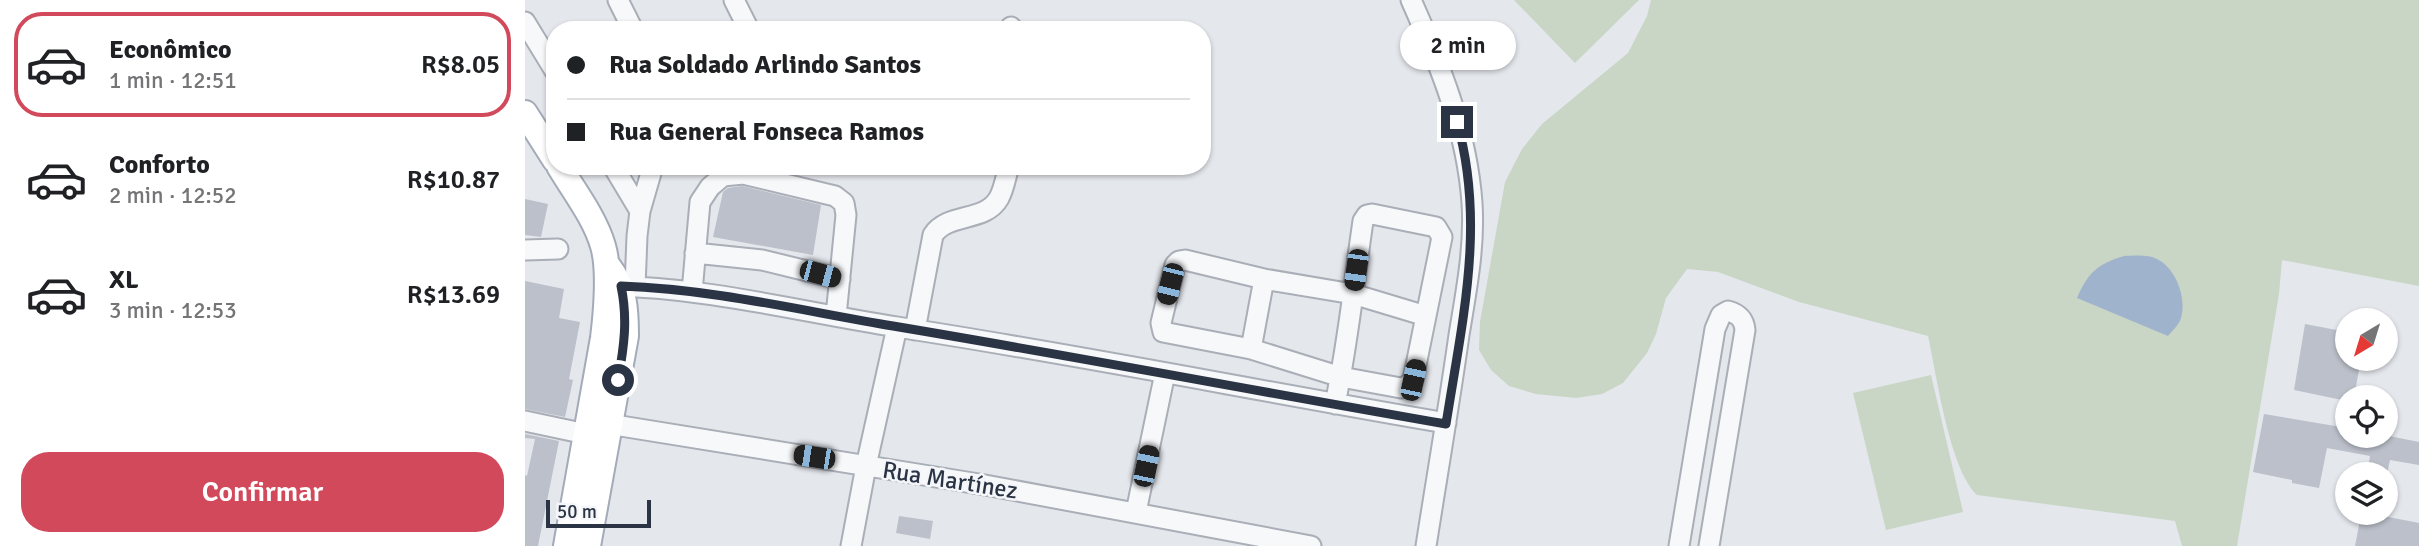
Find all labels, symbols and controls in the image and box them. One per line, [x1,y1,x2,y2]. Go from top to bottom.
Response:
callout: 2 min [1399,20,1515,69]
text: 2 min [1430,31,1486,60]
icon: car [25,33,88,96]
text: Econômico [109,34,232,66]
text: R$8.05 [421,49,500,81]
text: Rua Soldado Arlindo Santos [609,49,921,81]
text: 1 min · 12:51 [109,66,237,95]
route end [1441,106,1473,138]
text: Rua General Fonseca Ramos [609,116,924,148]
icon: car [25,148,88,211]
text: Conforto [109,149,210,181]
text: R$10.87 [407,164,500,196]
text: 2 min · 12:52 [109,181,237,210]
car [1343,248,1370,292]
car [797,258,844,290]
car [1155,261,1186,307]
icon: car [25,263,88,326]
text: XL [109,264,139,296]
text: R$13.69 [407,279,500,311]
text: 3 min · 12:53 [109,296,237,325]
north arrow [2335,308,2397,371]
map controls [2335,308,2398,525]
car [1399,357,1428,403]
route start [602,364,634,396]
button: locate [2335,385,2398,448]
car [792,443,837,471]
car [1132,443,1161,489]
button: Confirmar [21,452,504,532]
street label: Rua Martínez [880,455,1020,505]
button: layers [2335,462,2398,525]
scale bar [546,497,651,529]
text: 50 m [557,500,597,524]

